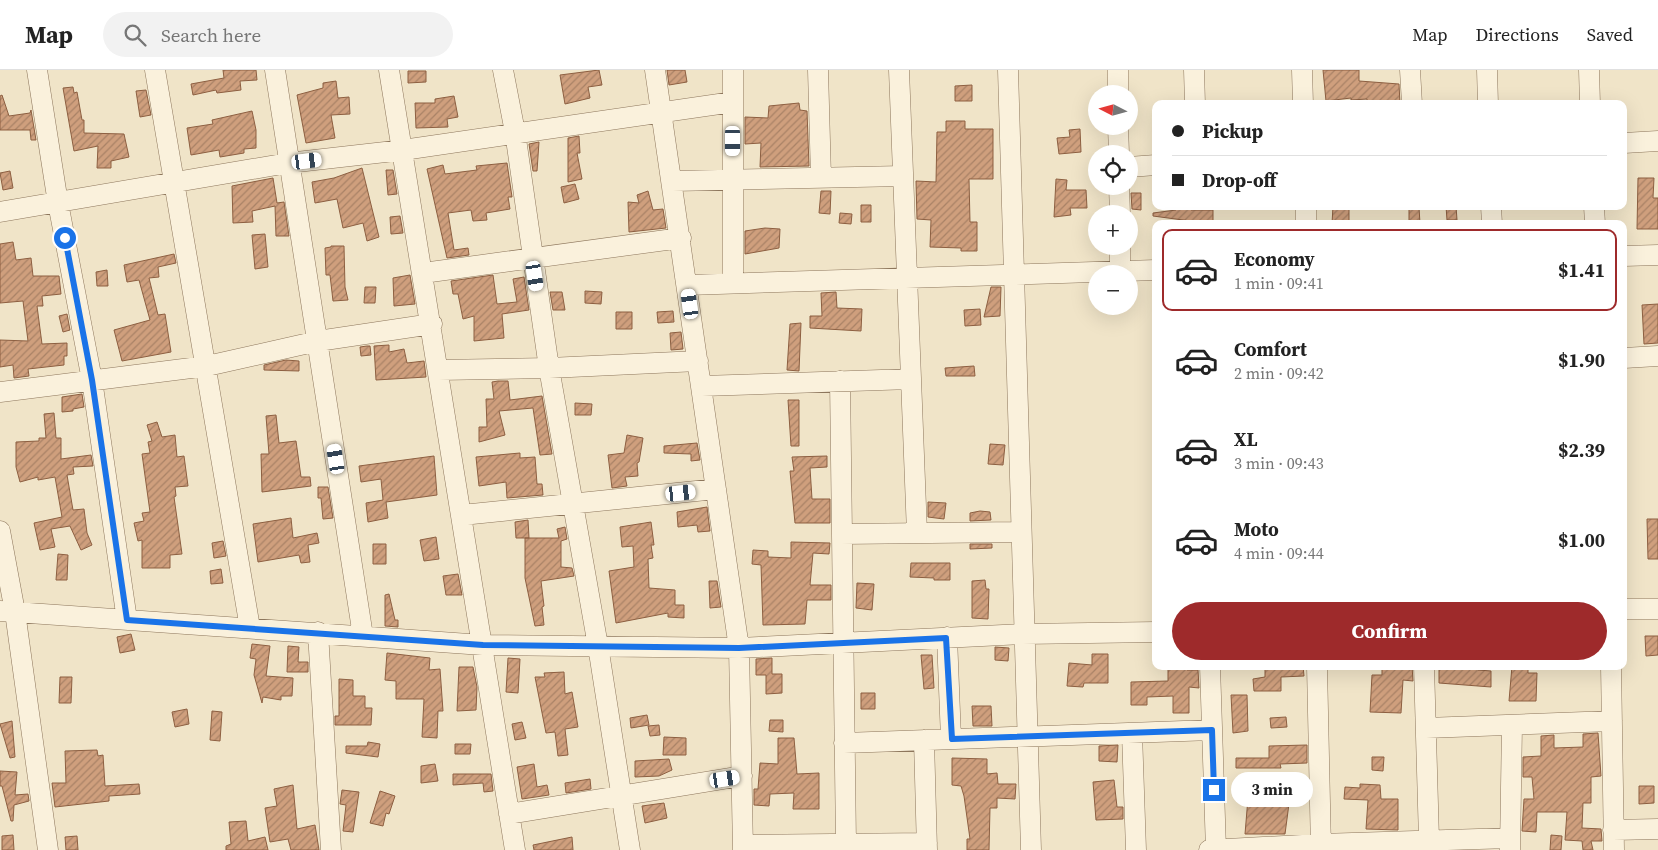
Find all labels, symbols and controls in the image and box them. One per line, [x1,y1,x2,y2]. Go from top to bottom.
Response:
search box [103,12,453,57]
text: Map [25,18,73,51]
icon: search [121,21,149,49]
text: Search here [161,22,261,48]
text: Map [1412,22,1448,47]
text: Directions [1476,22,1559,47]
text: Saved [1587,22,1633,47]
north arrow [1088,85,1138,135]
map controls [1088,85,1138,315]
text: Pickup [1202,118,1263,144]
car [725,126,740,156]
button: locate [1088,145,1138,195]
car [291,152,322,170]
text: Drop-off [1202,167,1276,193]
button: + [1088,205,1138,255]
route start [54,227,76,249]
text: Economy [1234,246,1315,272]
icon: car [1174,248,1219,293]
text: $1.41 [1558,257,1605,283]
car [525,260,544,292]
button: − [1088,265,1138,315]
text: 1 min · 09:41 [1234,272,1324,294]
car [680,288,699,320]
text: Comfort [1234,336,1307,362]
icon: car [1174,338,1219,383]
text: $1.90 [1558,347,1605,373]
text: 2 min · 09:42 [1234,362,1324,384]
text: XL [1234,426,1257,452]
icon: car [1174,428,1219,473]
text: $2.39 [1558,437,1605,463]
car [326,443,345,475]
text: 3 min · 09:43 [1234,452,1324,474]
car [665,484,696,502]
text: Moto [1234,516,1279,542]
icon: car [1174,518,1219,563]
text: $1.00 [1558,527,1605,553]
text: 4 min · 09:44 [1234,542,1324,564]
button: Confirm [1172,602,1607,660]
car [709,769,740,789]
callout: 3 min [1232,772,1314,808]
text: 3 min [1251,778,1293,800]
route end [1203,779,1225,801]

